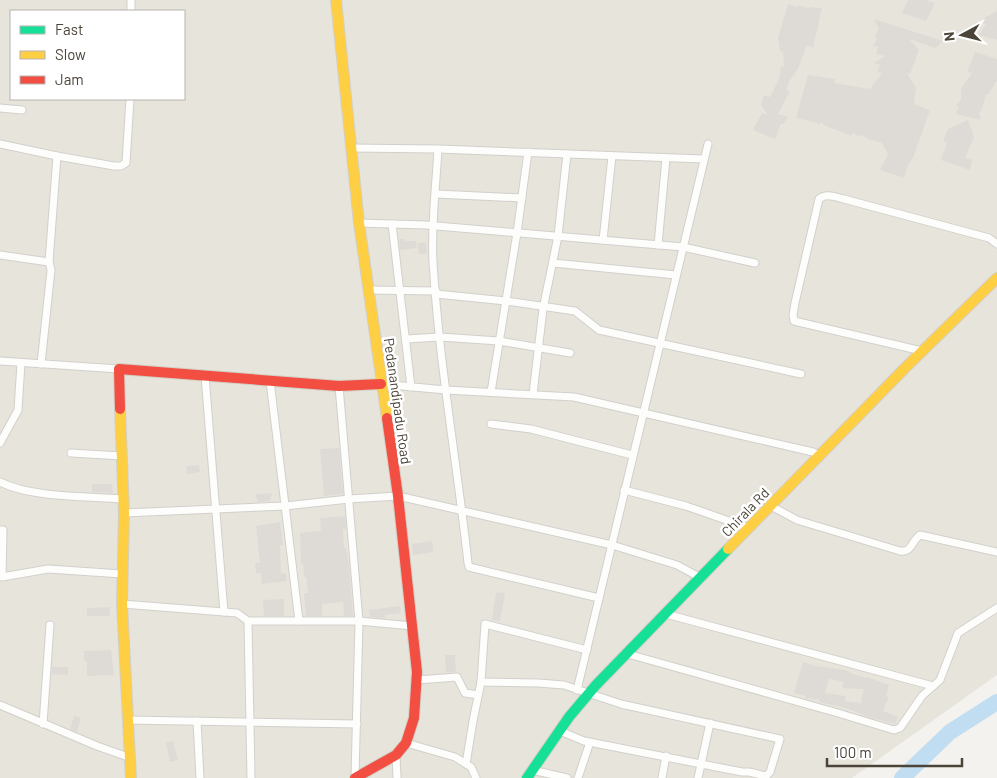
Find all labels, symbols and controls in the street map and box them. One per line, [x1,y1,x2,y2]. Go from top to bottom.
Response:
legend [10,10,185,100]
north arrow [937,10,987,60]
text: Fast [55,20,83,38]
text: N [940,31,958,42]
text: Slow [55,45,86,63]
text: Jam [55,70,84,88]
street label: Pedanandipadu Road [381,337,415,465]
street label: Chirala Rd [718,484,772,540]
scale bar [827,736,962,768]
text: 100 m [834,743,872,761]

